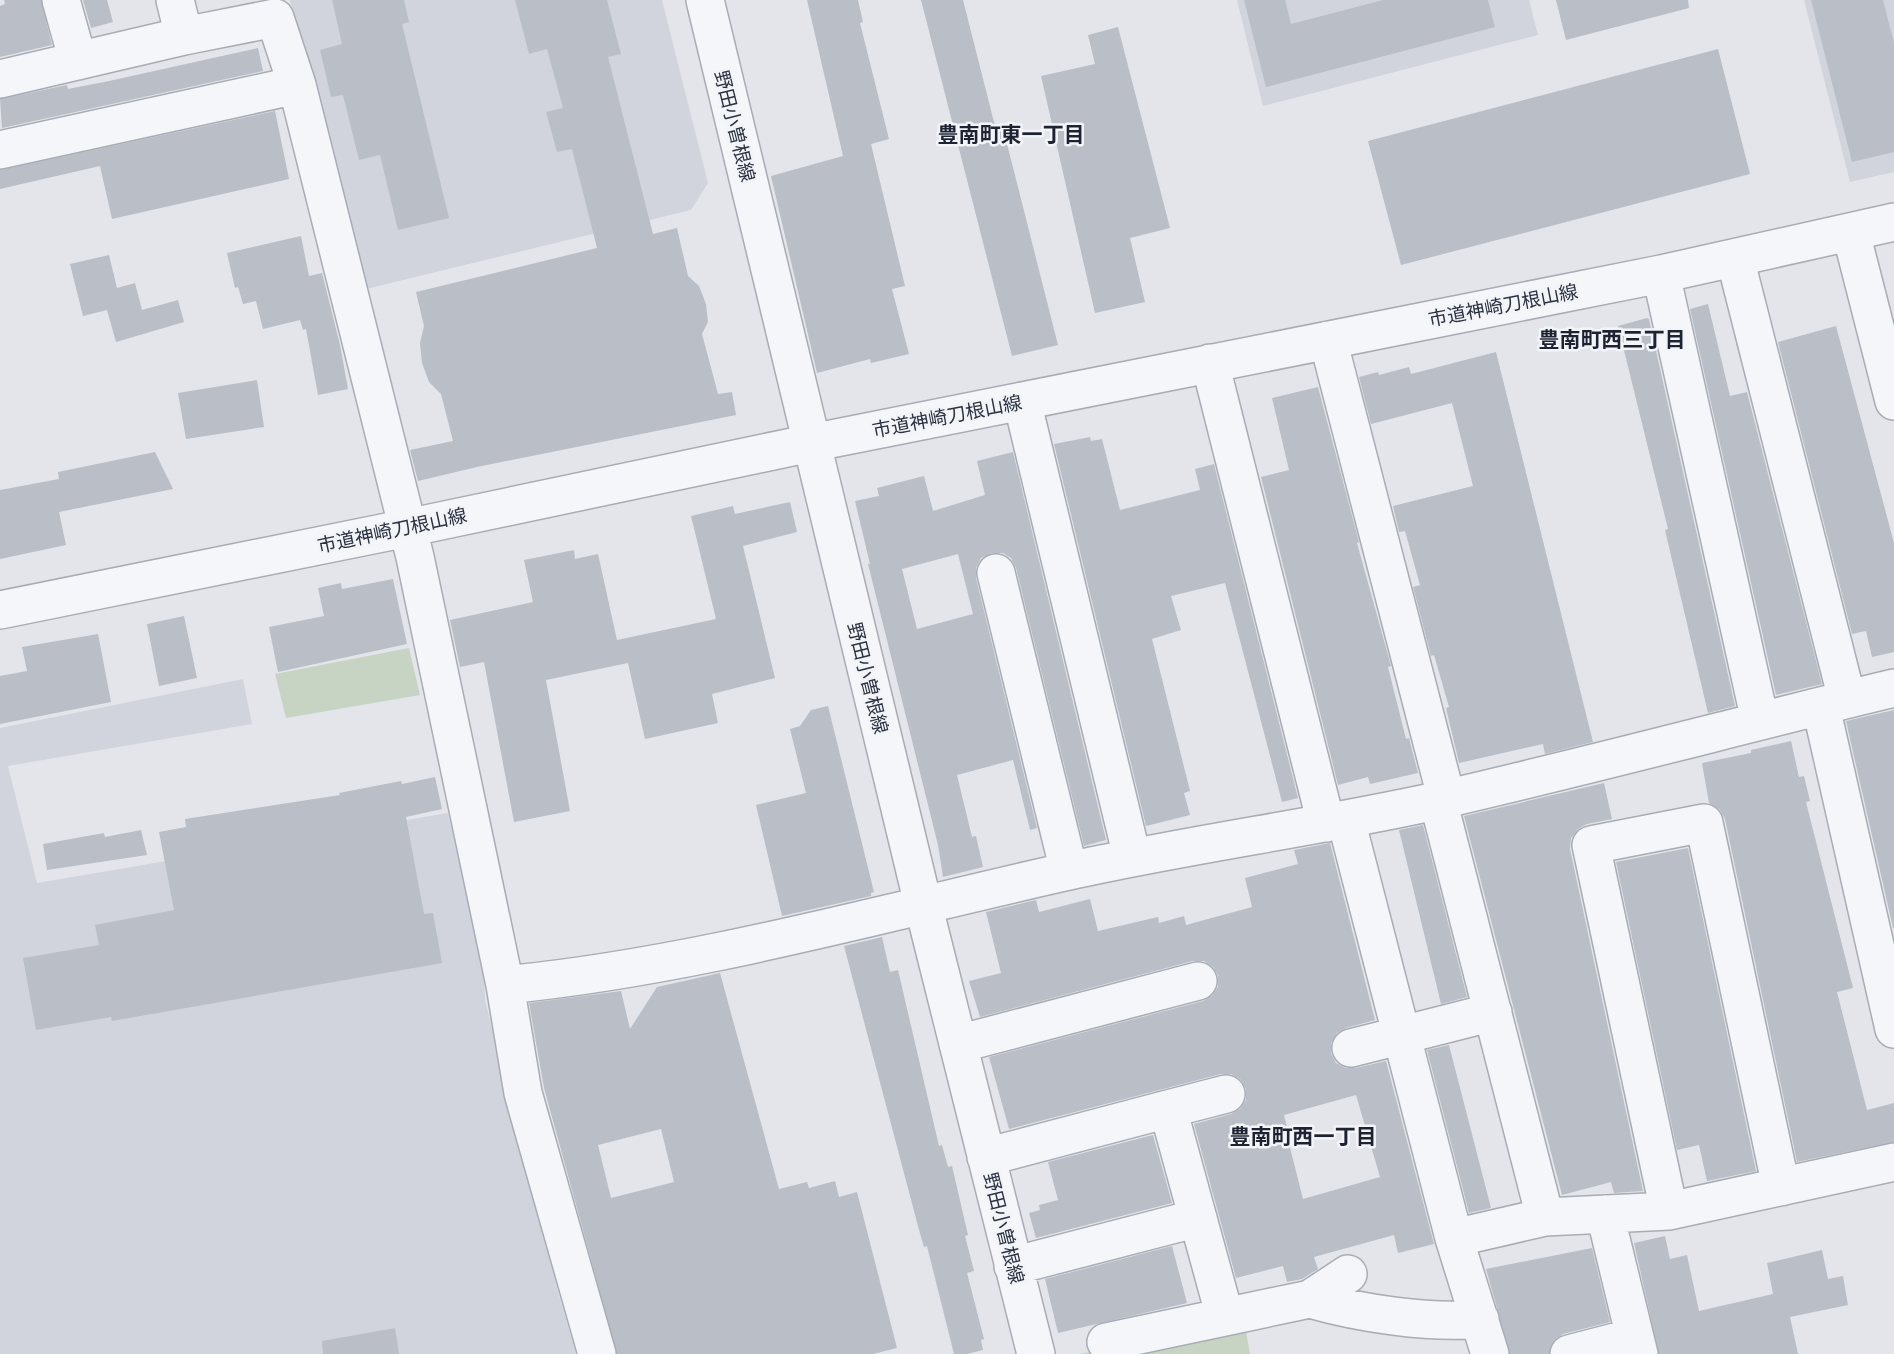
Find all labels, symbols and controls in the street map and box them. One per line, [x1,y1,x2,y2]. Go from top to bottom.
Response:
street label: 野田小曽根線 [711,68,760,184]
district label: 豊南町東一丁目 [938,121,1085,146]
street label: 市道神崎刀根山線 [1426,279,1580,330]
district label: 豊南町西三丁目 [1539,326,1686,351]
street label: 市道神崎刀根山線 [870,390,1024,441]
street label: 市道神崎刀根山線 [315,502,469,557]
street label: 野田小曽根線 [844,620,893,736]
district label: 豊南町西一丁目 [1230,1123,1377,1148]
street label: 野田小曽根線 [980,1170,1029,1286]

